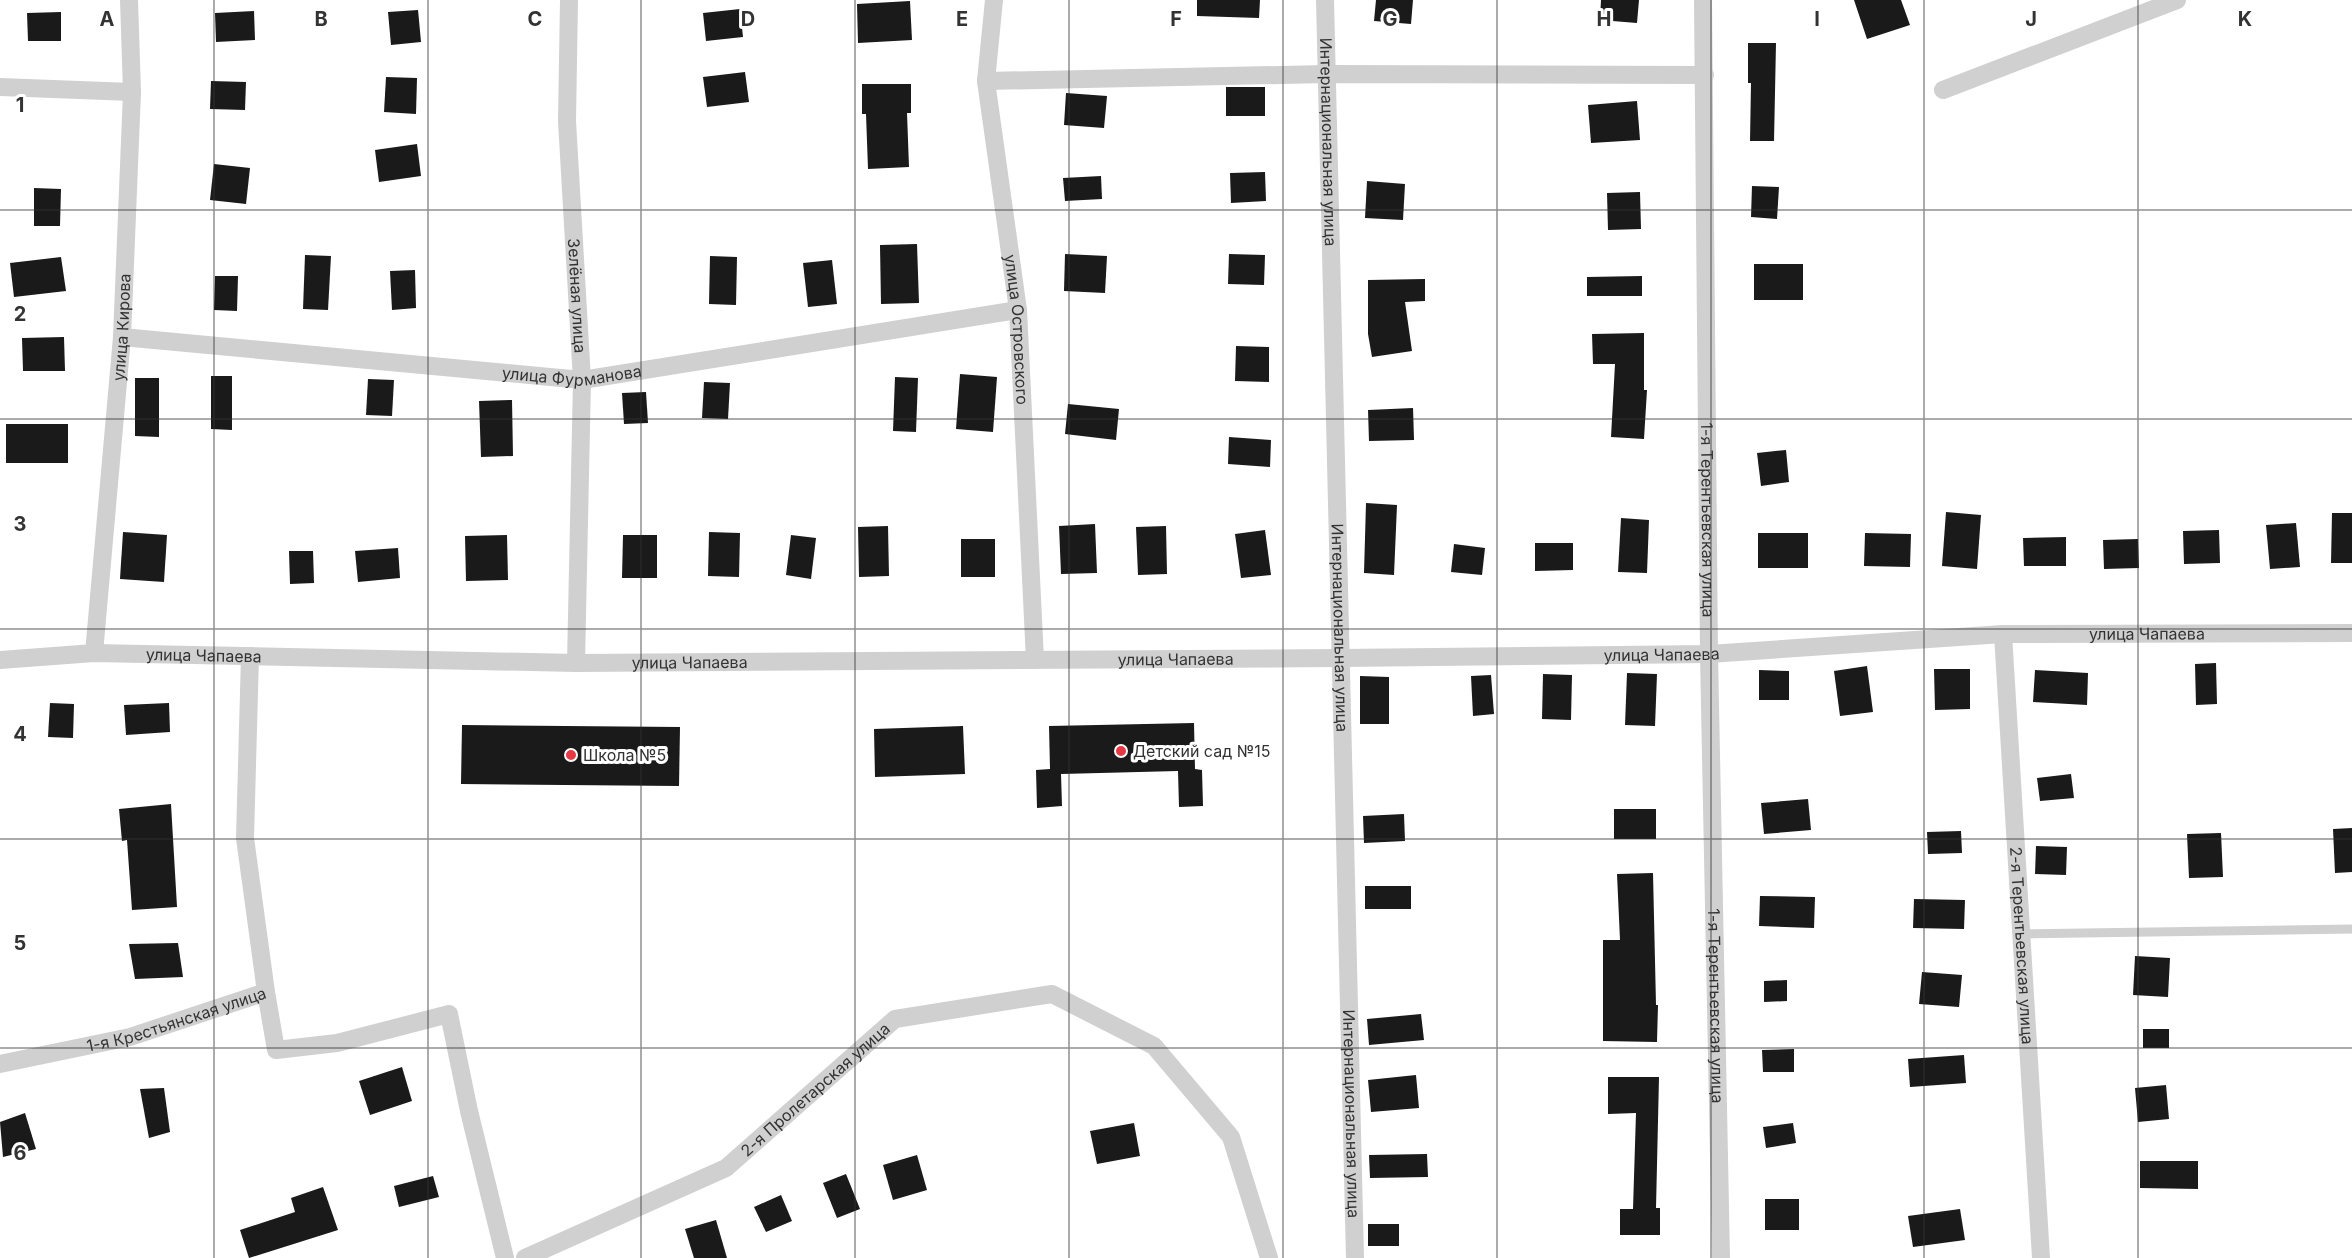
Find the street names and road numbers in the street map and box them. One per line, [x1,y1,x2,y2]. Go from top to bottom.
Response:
street label: Интернациональная улица [1316,37,1341,247]
street label: Зелёная улица [564,238,590,354]
street label: улица Островского [1000,253,1033,405]
street label: улица Кирова [108,273,135,382]
street label: улица Фурманова [501,361,643,390]
street label: 1-я Терентьевская улица [1697,422,1719,618]
street label: Интернациональная улица [1327,523,1352,732]
street label: улица Чапаева [2089,623,2205,644]
street label: улица Чапаева [1604,643,1720,665]
street label: улица Чапаева [146,644,262,666]
street label: улица Чапаева [1118,649,1234,669]
street label: улица Чапаева [632,652,748,673]
street label: 2-я Терентьевская улица [2006,846,2038,1045]
street label: 1-я Терентьевская улица [1704,908,1728,1104]
street label: 1-я Крестьянская улица [85,983,269,1056]
street label: Интернациональная улица [1339,1009,1364,1218]
street label: 2-я Пролетарская улица [736,1018,894,1161]

